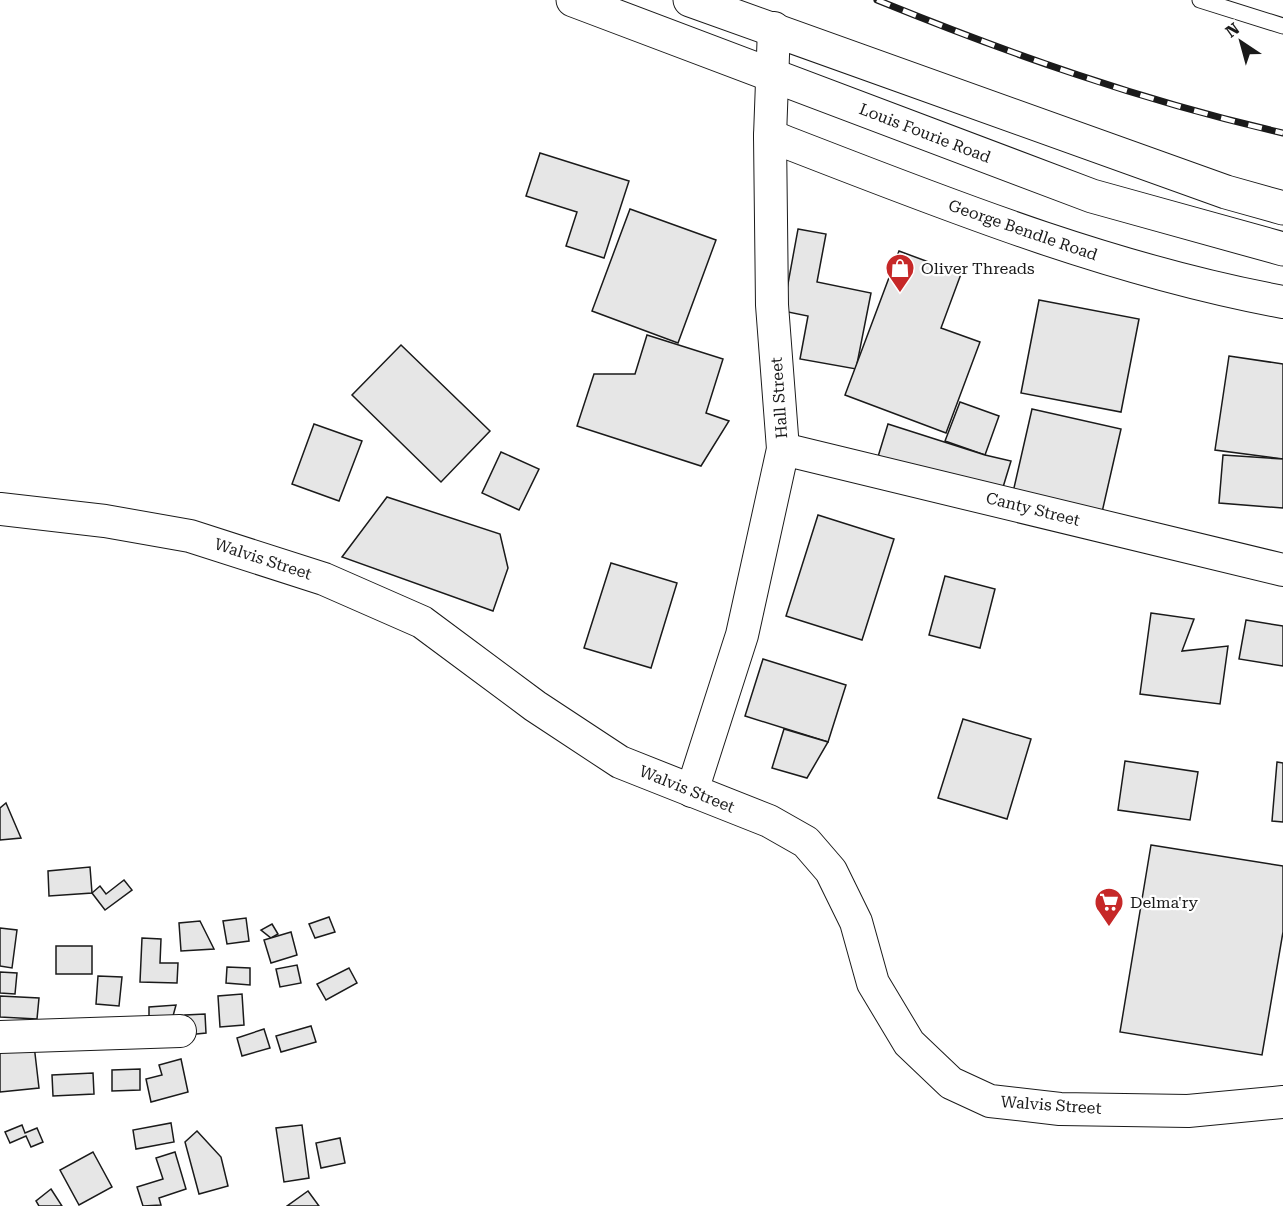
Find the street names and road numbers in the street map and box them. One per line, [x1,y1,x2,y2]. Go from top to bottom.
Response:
street label: Louis Fourie Road [857,99,993,167]
street label: George Bendle Road [946,196,1100,264]
street label: Hall Street [767,357,791,439]
street label: Canty Street [984,488,1082,530]
street label: Walvis Street [212,534,314,584]
street label: Walvis Street [637,761,737,817]
street label: Walvis Street [1000,1092,1102,1118]

